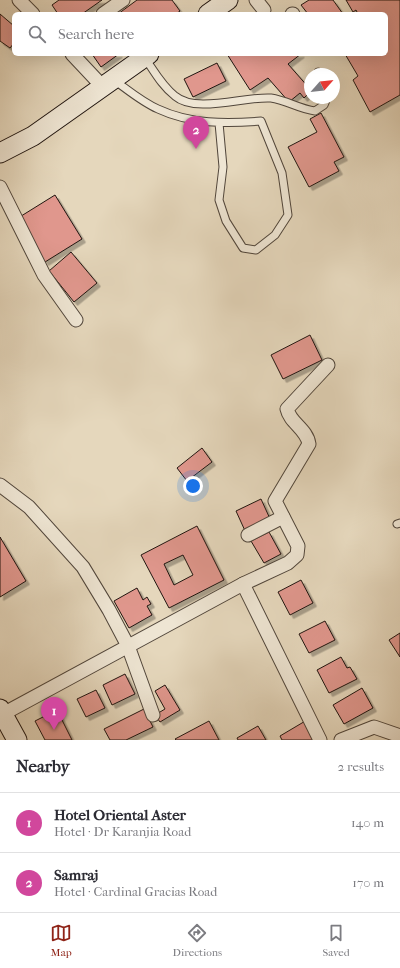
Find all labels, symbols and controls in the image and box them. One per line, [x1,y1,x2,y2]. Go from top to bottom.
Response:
search box [12,12,388,56]
icon: search [26,23,48,45]
text: Search here [58,25,134,43]
north arrow [304,68,340,104]
pin: 2 [183,116,209,149]
your location [183,476,203,496]
pin: 1 [41,697,67,730]
text: Nearby [16,756,70,776]
text: 2 results [338,759,384,774]
text: Hotel Oriental Aster [54,806,186,824]
text: 1 [27,815,31,830]
text: 140 m [351,815,384,830]
text: Hotel · Dr Karanjia Road [54,824,191,839]
text: Samraj [54,866,98,884]
text: 2 [26,875,32,890]
text: 170 m [352,875,384,890]
text: Hotel · Cardinal Gracias Road [54,884,217,899]
tab: Map [50,922,72,959]
tab: Directions [173,922,222,959]
tab: Saved [322,922,350,959]

